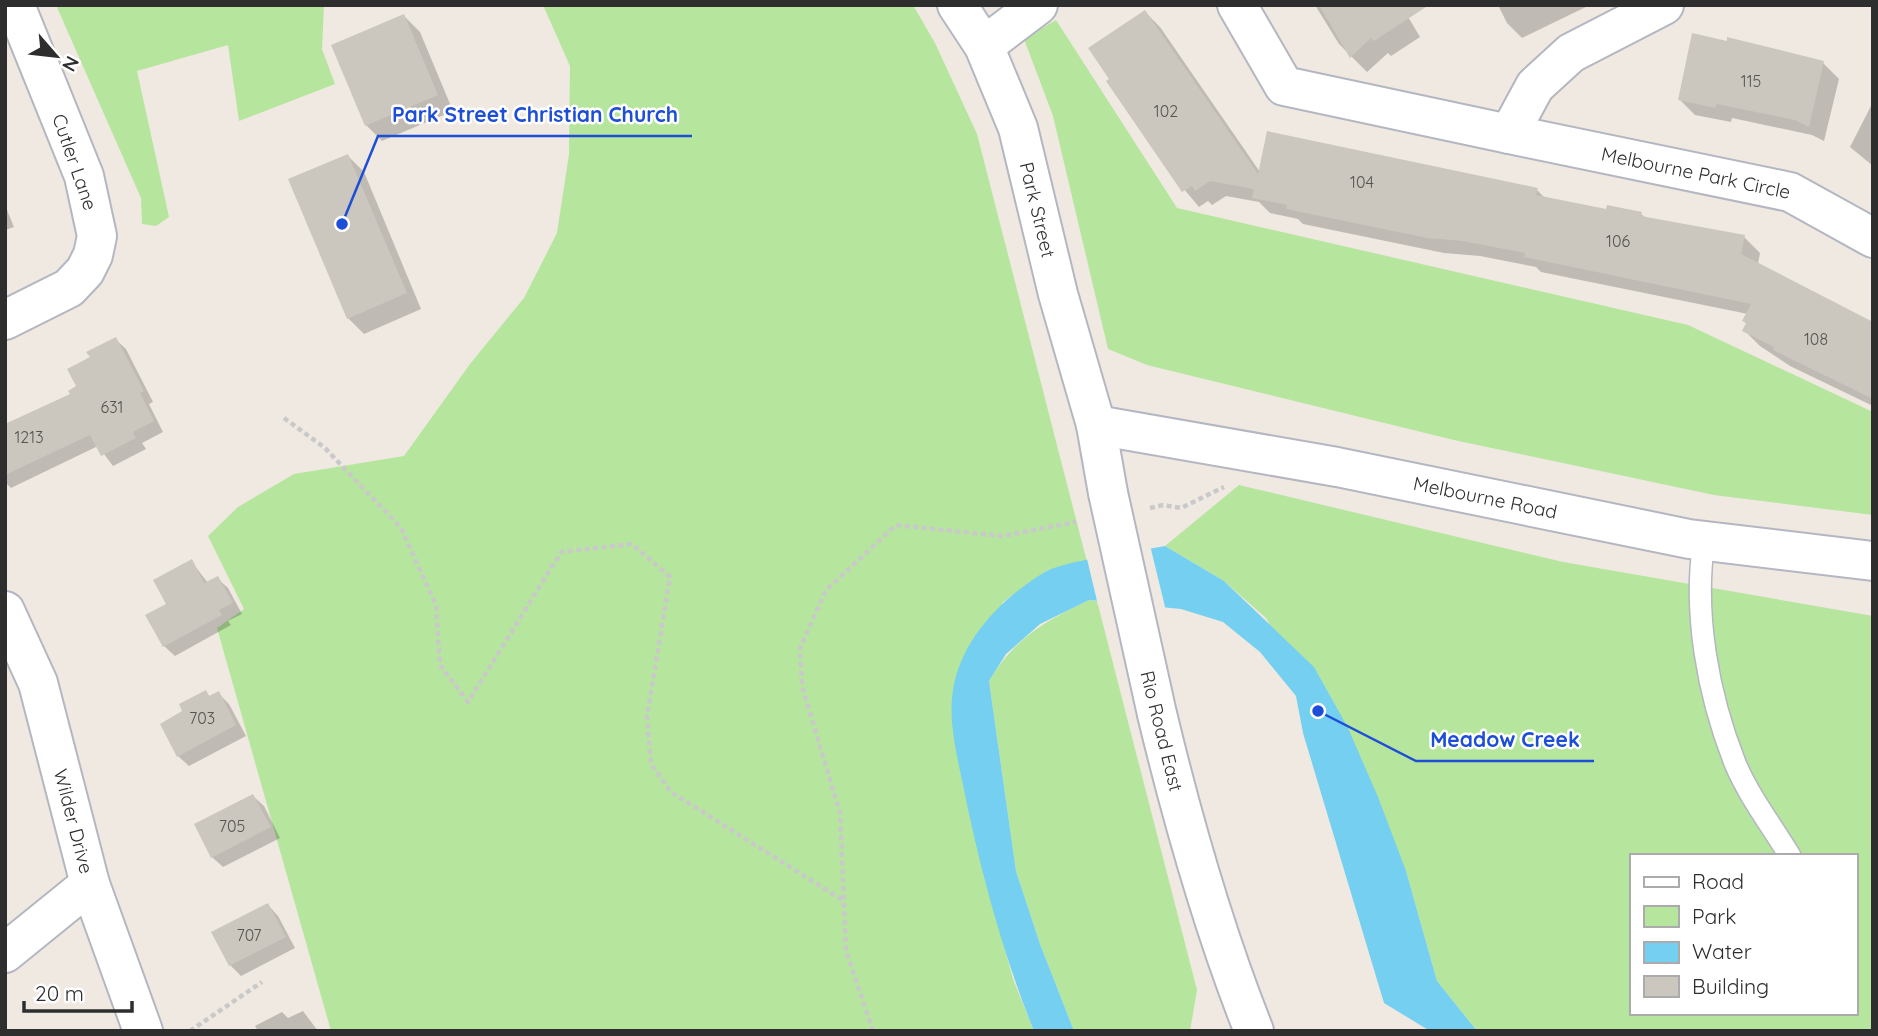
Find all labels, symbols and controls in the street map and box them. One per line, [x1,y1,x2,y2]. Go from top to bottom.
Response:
north arrow [21,21,91,91]
text: N [57,52,85,76]
house number: 115 [1741,71,1761,91]
callout: Park Street Christian Church [378,94,692,136]
text: Park Street Christian Church [392,101,678,127]
house number: 102 [1154,101,1178,121]
street label: Cutler Lane [47,111,103,213]
street label: Melbourne Park Circle [1599,141,1793,204]
street label: Park Street [1015,160,1061,260]
house number: 104 [1350,172,1374,192]
house number: 106 [1606,231,1630,251]
house number: 108 [1804,329,1828,349]
house number: 631 [101,397,123,417]
house number: 1213 [14,427,44,447]
street label: Melbourne Road [1411,471,1559,524]
street label: Rio Road East [1135,668,1189,794]
house number: 703 [189,708,215,728]
callout: Meadow Creek [1416,719,1594,761]
text: Meadow Creek [1430,726,1580,752]
street label: Wilder Drive [49,766,99,876]
house number: 705 [219,816,245,836]
legend [1630,854,1857,1015]
text: Road [1692,868,1744,894]
text: Park [1692,903,1736,929]
house number: 707 [236,925,262,945]
text: Water [1692,938,1752,964]
scale bar [24,970,133,1014]
text: Building [1692,973,1769,999]
text: 20 m [35,980,84,1006]

